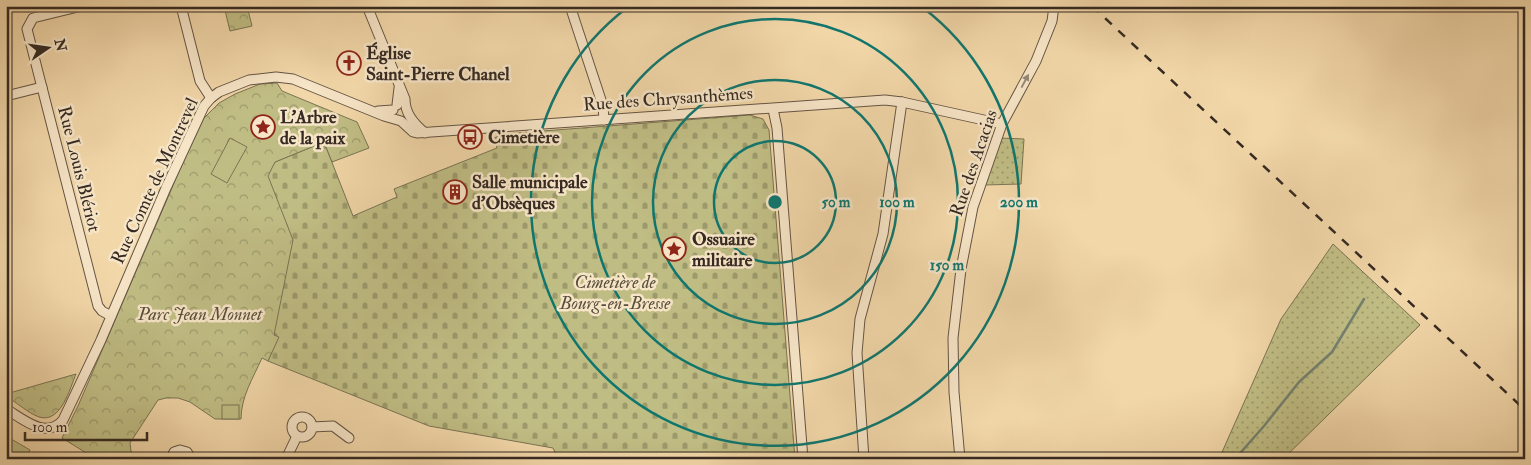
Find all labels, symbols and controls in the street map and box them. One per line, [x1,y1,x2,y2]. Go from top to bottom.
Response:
north arrow [22,22,72,72]
text: N [50,36,70,54]
place label: Église Saint-Pierre Chanel [366,41,510,86]
church icon: Église Saint-Pierre Chanel [336,50,362,76]
one-way arrow [1021,74,1030,87]
street label: Rue des Chrysanthèmes [582,82,754,116]
street label: Rue Comte de Montrevel [106,94,204,268]
street label: Rue Louis Blériot [52,104,106,234]
place label: L'Arbre de la paix [280,106,346,150]
street label: Rue des Acacias [945,107,1003,219]
place icon: L'Arbre de la paix [250,114,276,140]
bus stop icon: Cimetière [457,124,483,150]
place label: Cimetière [488,126,560,149]
place label: Salle municipale d'Obsèques [472,171,588,215]
building icon: Salle municipale d'Obsèques [442,179,468,205]
centre of rings [766,193,784,211]
text: 50 m [822,193,851,212]
text: 100 m [879,193,915,212]
text: 200 m [1000,193,1038,212]
place label: Ossuaire militaire [692,228,755,272]
place icon: Ossuaire militaire [661,236,687,262]
text: 150 m [930,256,964,275]
park label: Cimetière de Bourg-en-Bresse [559,271,671,315]
park label: Parc Jean Monnet [137,303,263,326]
scale bar [25,410,148,442]
text: 100 m [32,418,68,437]

